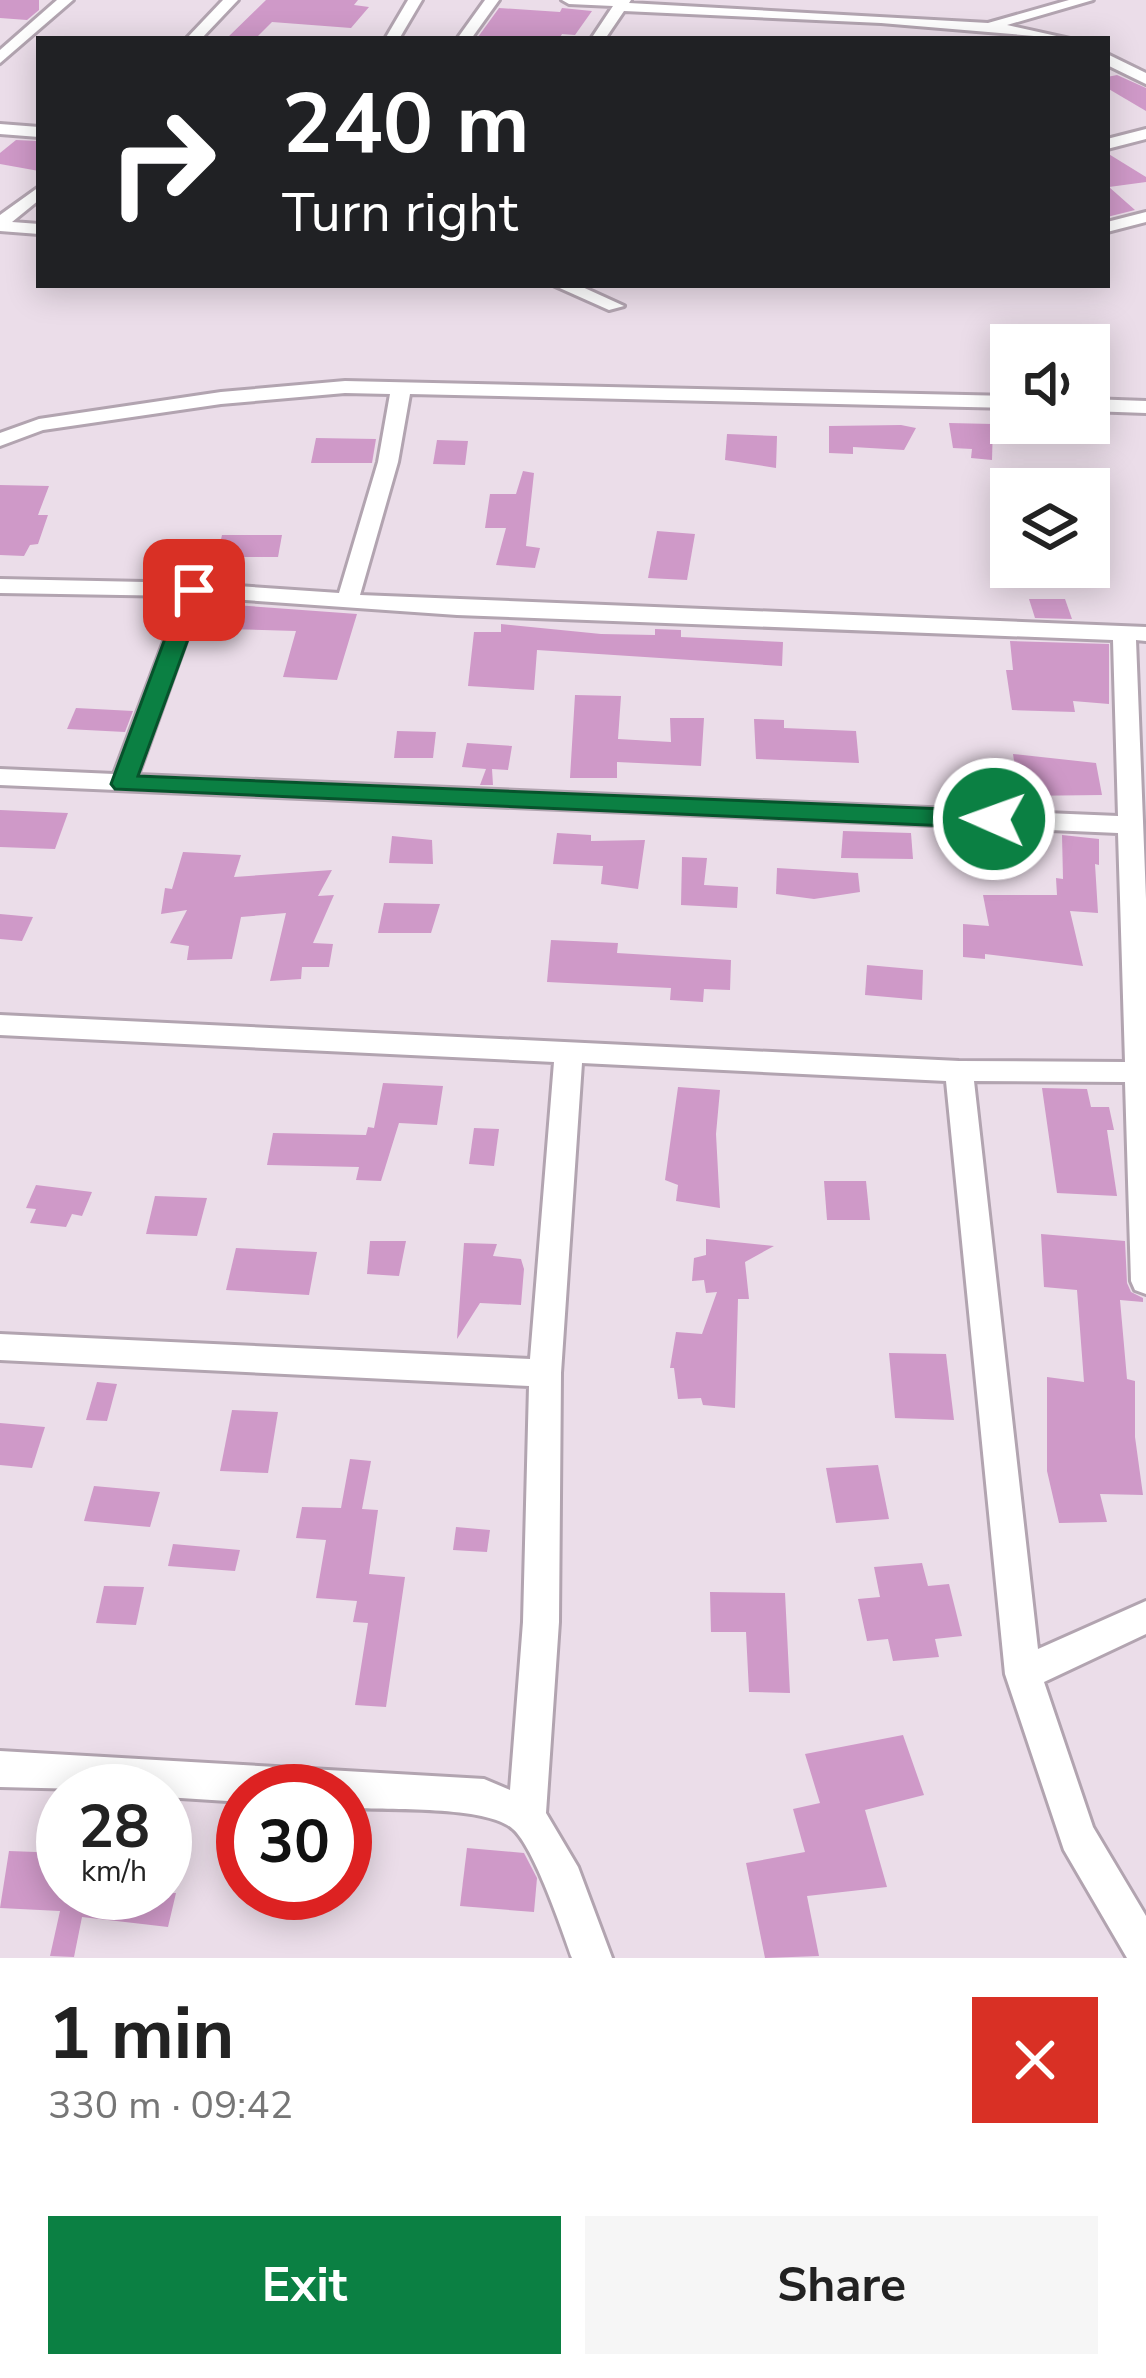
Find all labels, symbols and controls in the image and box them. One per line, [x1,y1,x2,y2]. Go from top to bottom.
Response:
text: 240 m [282,67,530,182]
icon: right [84,84,240,240]
text: Turn right [282,176,518,250]
map controls [990,324,1110,588]
button: sound [990,324,1110,444]
button: layers [990,468,1110,588]
pin [143,539,245,641]
icon: arrive [161,557,227,623]
position arrow [931,756,1057,882]
speed limit sign: 30 [216,1764,372,1920]
text: 28 [78,1786,150,1868]
text: km/h [81,1851,147,1892]
text: 1 min [48,1985,234,2083]
button: close [972,1997,1098,2123]
text: 330 m · 09:42 [48,2079,293,2132]
button: Exit [48,2216,561,2354]
button: Share [585,2216,1098,2354]

